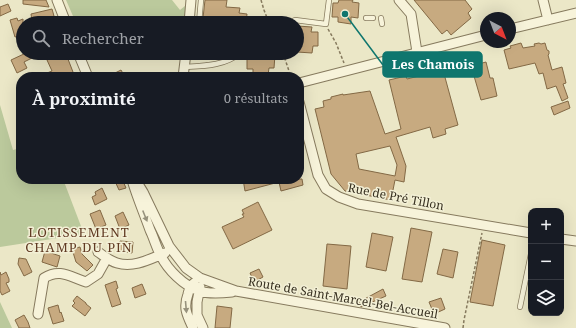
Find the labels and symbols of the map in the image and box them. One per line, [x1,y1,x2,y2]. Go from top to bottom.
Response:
north arrow [480,12,516,48]
callout: Les Chamois [383,52,482,77]
text: Les Chamois [392,55,474,73]
street label: Rue de Pré Tillon [347,179,446,214]
one-way arrow [142,210,148,222]
district label: LOTISSEMENT CHAMP DU PIN [25,223,133,256]
street label: Route de Saint-Marcel-Bel-Accueil [247,272,440,323]
one-way arrow [183,301,190,313]

